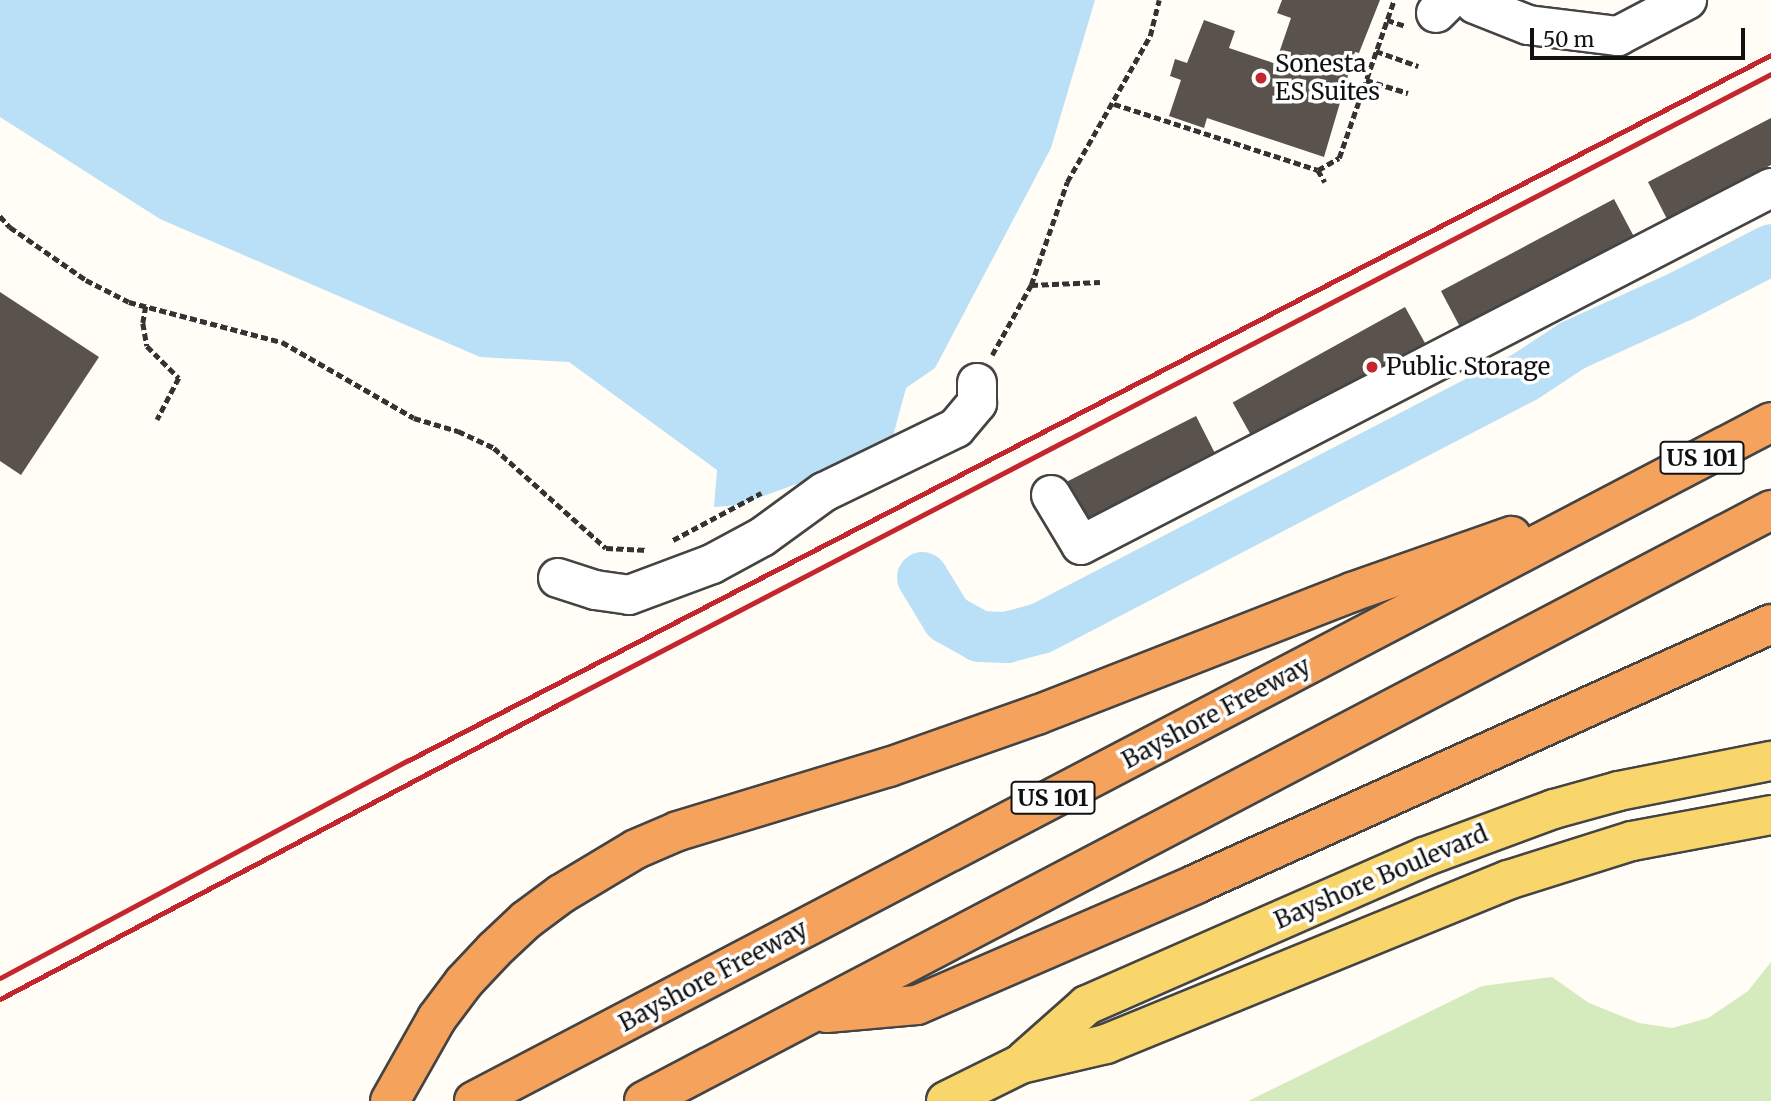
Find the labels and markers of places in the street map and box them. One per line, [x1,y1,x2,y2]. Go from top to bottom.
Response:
place label: Sonesta ES Suites [1275,50,1380,106]
marker: Sonesta ES Suites [1253,70,1269,86]
place label: Public Storage [1386,353,1550,381]
marker: Public Storage [1364,359,1380,375]

